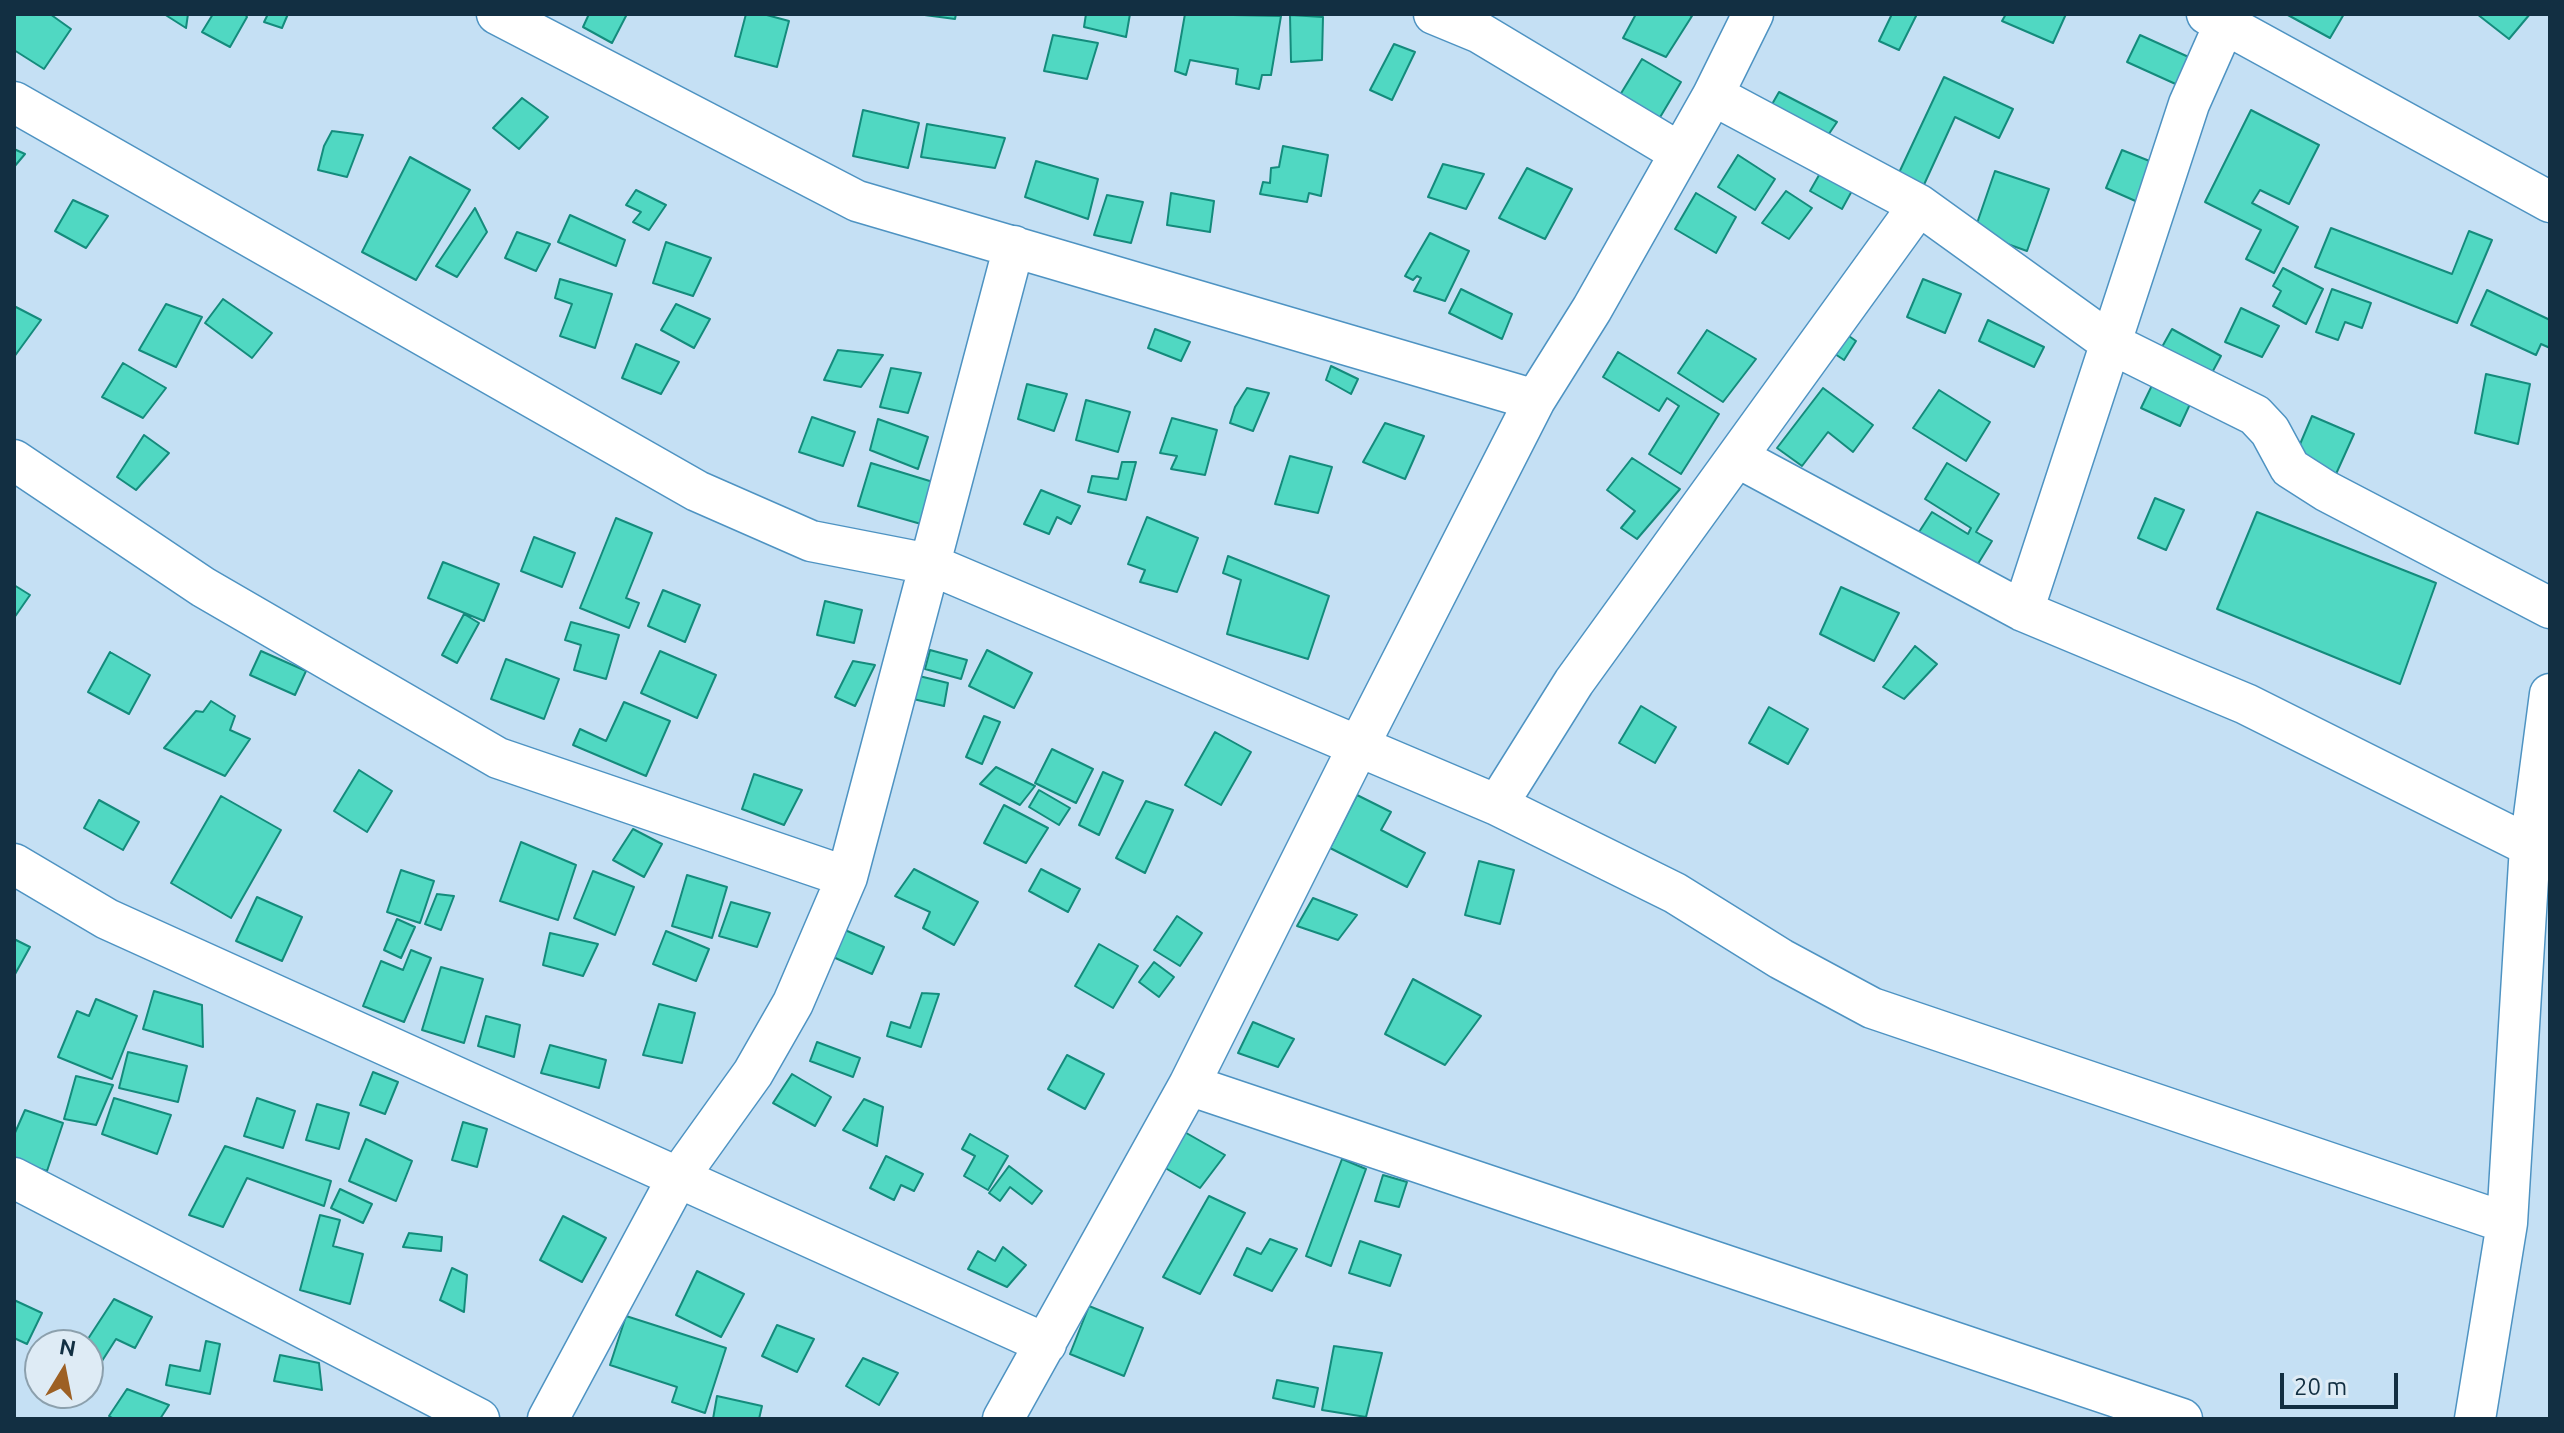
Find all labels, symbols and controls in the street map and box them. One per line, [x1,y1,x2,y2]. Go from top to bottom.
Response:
north arrow [24,1329,104,1409]
text: N [58,1333,78,1361]
scale bar [2284,1357,2402,1407]
text: 20 m [2294,1373,2347,1400]

